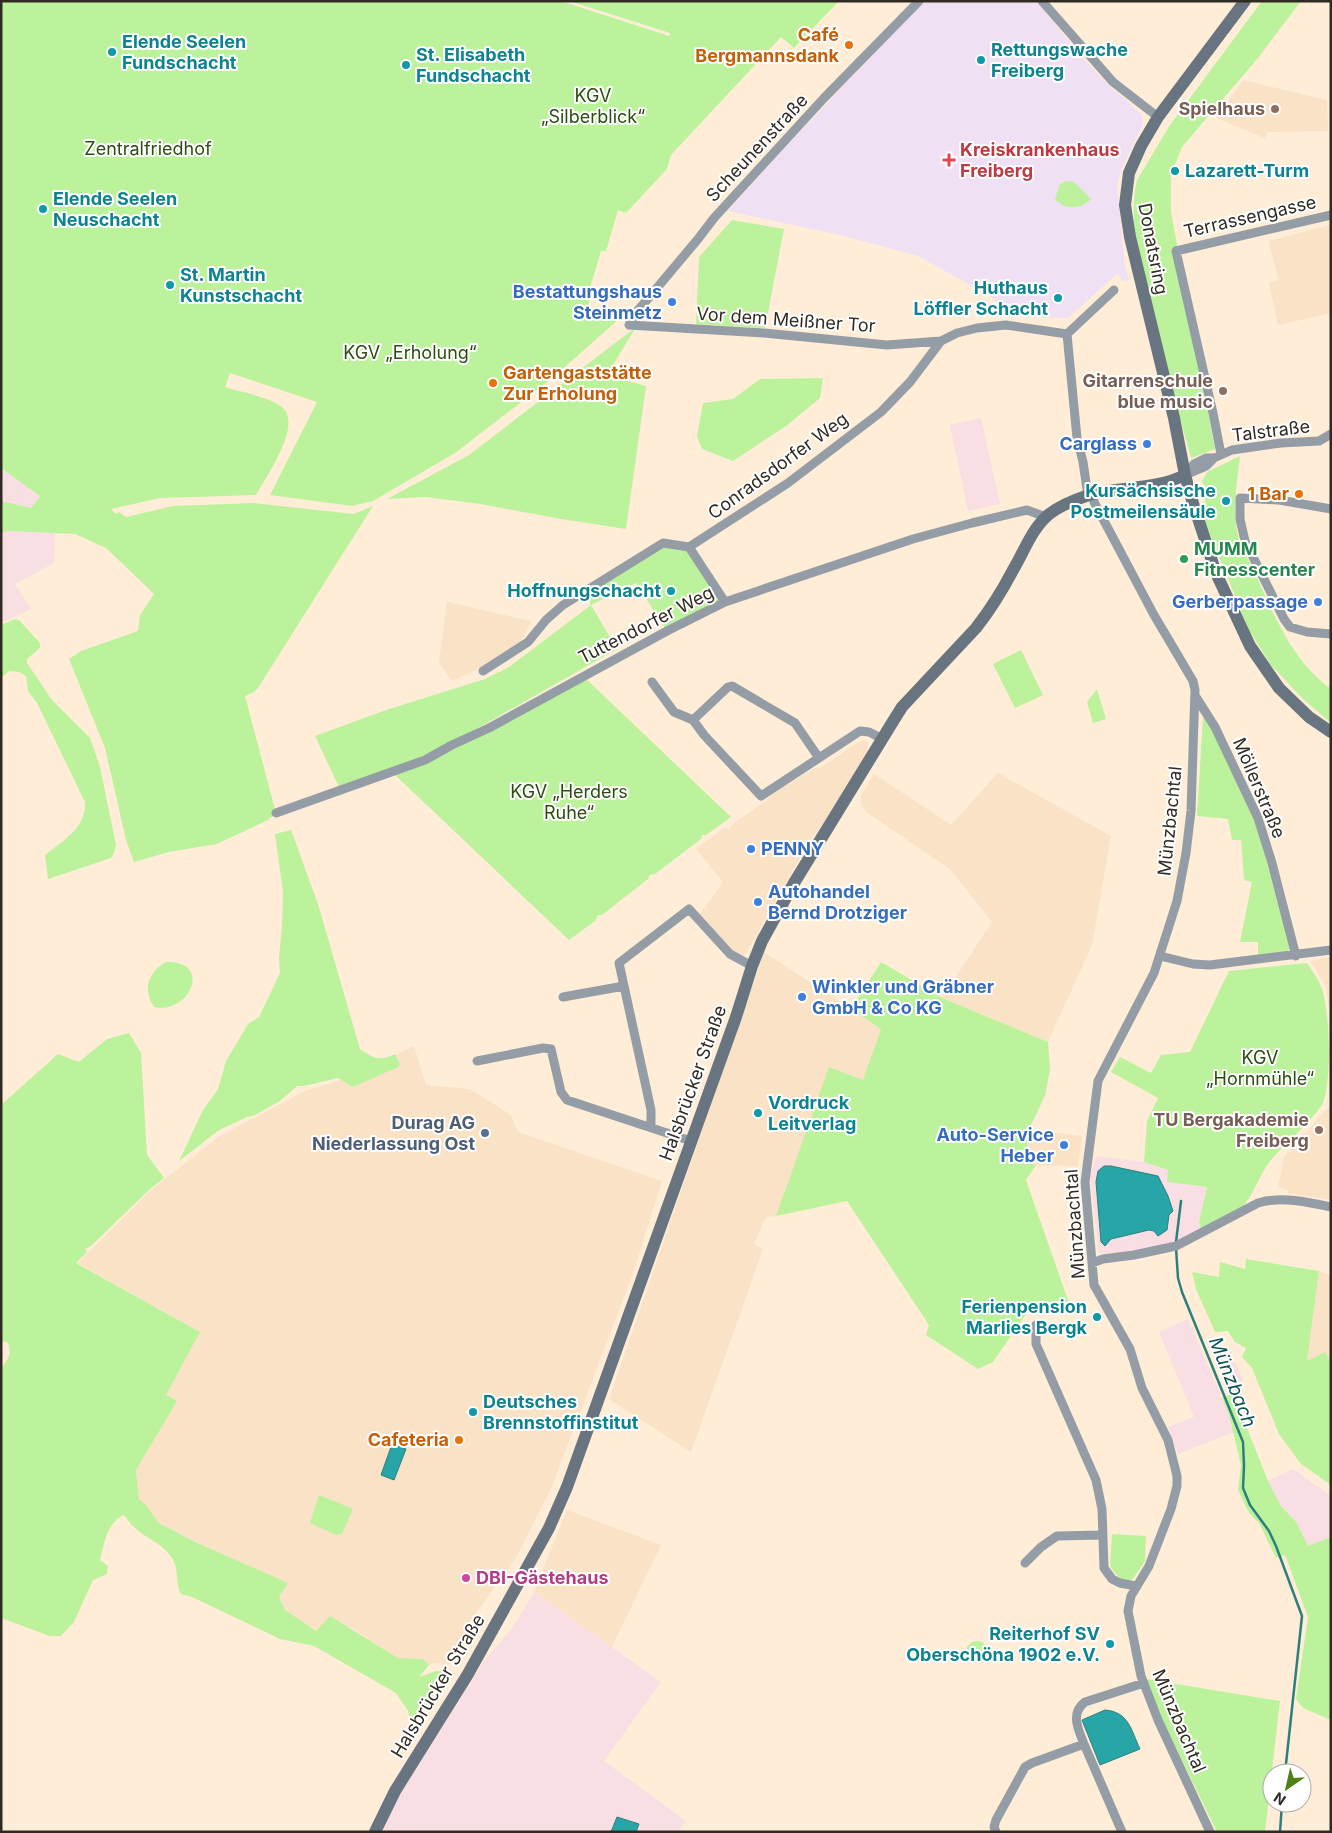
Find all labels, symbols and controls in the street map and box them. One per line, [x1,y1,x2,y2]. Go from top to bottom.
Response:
place label: Café Bergmannsdank [695,24,840,66]
place label: Elende Seelen Fundschacht [122,31,246,73]
marker: Café Bergmannsdank [843,39,855,51]
place label: Rettungswache Freiberg [991,39,1128,81]
place label: St. Elisabeth Fundschacht [416,44,531,86]
marker: Elende Seelen Fundschacht [106,46,118,58]
marker: Rettungswache Freiberg [975,54,987,66]
marker: St. Elisabeth Fundschacht [400,59,412,71]
park label: KGV „Silberblick“ [541,85,645,127]
street label: Scheunenstraße [701,90,812,206]
place label: Spielhaus [1178,98,1265,119]
marker: Spielhaus [1269,103,1281,115]
park label: Zentralfriedhof [84,138,212,159]
place label: Kreiskrankenhaus Freiberg [960,139,1120,181]
marker: Kreiskrankenhaus Freiberg [942,153,956,167]
place label: Lazarett-Turm [1185,160,1309,181]
marker: Lazarett-Turm [1169,165,1181,177]
place label: Elende Seelen Neuschacht [53,188,177,230]
street label: Terrassengasse [1182,191,1318,242]
street label: Donatsring [1134,201,1173,296]
marker: Elende Seelen Neuschacht [37,203,49,215]
place label: St. Martin Kunstschacht [180,264,302,306]
place label: Huthaus Löffler Schacht [914,277,1048,319]
marker: St. Martin Kunstschacht [164,279,176,291]
place label: Bestattungshaus Steinmetz [513,281,662,323]
marker: Huthaus Löffler Schacht [1052,292,1064,304]
marker: Bestattungshaus Steinmetz [666,296,678,308]
street label: Vor dem Meißner Tor [696,303,876,336]
park label: KGV „Erholung“ [343,342,477,363]
place label: Gartengaststätte Zur Erholung [503,362,652,404]
place label: Gitarrenschule blue music [1083,370,1213,412]
marker: Gartengaststätte Zur Erholung [487,377,499,389]
marker: Gitarrenschule blue music [1217,385,1229,397]
street label: Conradsdorfer Weg [704,408,852,523]
street label: Talstraße [1231,415,1311,446]
place label: Carglass [1059,433,1137,454]
marker: Carglass [1141,438,1153,450]
place label: Kursächsische Postmeilensäule [1071,480,1216,522]
place label: 1 Bar [1247,483,1289,504]
marker: 1 Bar [1293,488,1305,500]
marker: Kursächsische Postmeilensäule [1220,495,1232,507]
place label: MUMM Fitnesscenter [1194,538,1315,580]
marker: MUMM Fitnesscenter [1178,553,1190,565]
place label: Hoffnungschacht [507,580,661,601]
street label: Tuttendorfer Weg [575,581,717,668]
marker: Hoffnungschacht [665,585,677,597]
place label: Gerberpassage [1172,591,1308,612]
marker: Gerberpassage [1312,596,1324,608]
street label: Möllerstraße [1229,734,1290,841]
street label: Münzbachtal [1153,765,1186,877]
park label: KGV „Herders Ruhe“ [510,781,628,823]
place label: PENNY [761,838,824,859]
marker: PENNY [745,843,757,855]
place label: Autohandel Bernd Drotziger [768,881,907,923]
marker: Autohandel Bernd Drotziger [752,896,764,908]
place label: Winkler und Gräbner GmbH & Co KG [812,976,994,1018]
marker: Winkler und Gräbner GmbH & Co KG [796,991,808,1003]
street label: Halsbrücker Straße [655,1002,730,1163]
park label: KGV „Hornmühle“ [1206,1047,1314,1089]
place label: Vordruck Leitverlag [768,1092,856,1134]
marker: Vordruck Leitverlag [752,1107,764,1119]
place label: TU Bergakademie Freiberg [1153,1109,1309,1151]
place label: Durag AG Niederlassung Ost [312,1112,475,1154]
place label: Auto-Service Heber [936,1124,1054,1166]
marker: TU Bergakademie Freiberg [1313,1124,1325,1136]
marker: Durag AG Niederlassung Ost [479,1127,491,1139]
marker: Auto-Service Heber [1058,1139,1070,1151]
street label: Münzbachtal [1060,1168,1089,1280]
place label: Ferienpension Marlies Bergk [961,1296,1088,1338]
marker: Ferienpension Marlies Bergk [1091,1311,1103,1323]
water label: Münzbach [1204,1334,1261,1431]
place label: Deutsches Brennstoffinstitut [483,1391,639,1433]
marker: Deutsches Brennstoffinstitut [467,1406,479,1418]
place label: Cafeteria [368,1429,449,1450]
marker: Cafeteria [453,1434,465,1446]
place label: DBI-Gästehaus [476,1567,609,1588]
marker: DBI-Gästehaus [460,1572,472,1584]
street label: Halsbrücker Straße [386,1610,489,1761]
place label: Reiterhof SV Oberschöna 1902 e.V. [906,1623,1100,1665]
marker: Reiterhof SV Oberschöna 1902 e.V. [1104,1638,1116,1650]
street label: Münzbachtal [1148,1666,1211,1776]
north arrow [1262,1763,1312,1813]
text: N [1270,1789,1289,1809]

